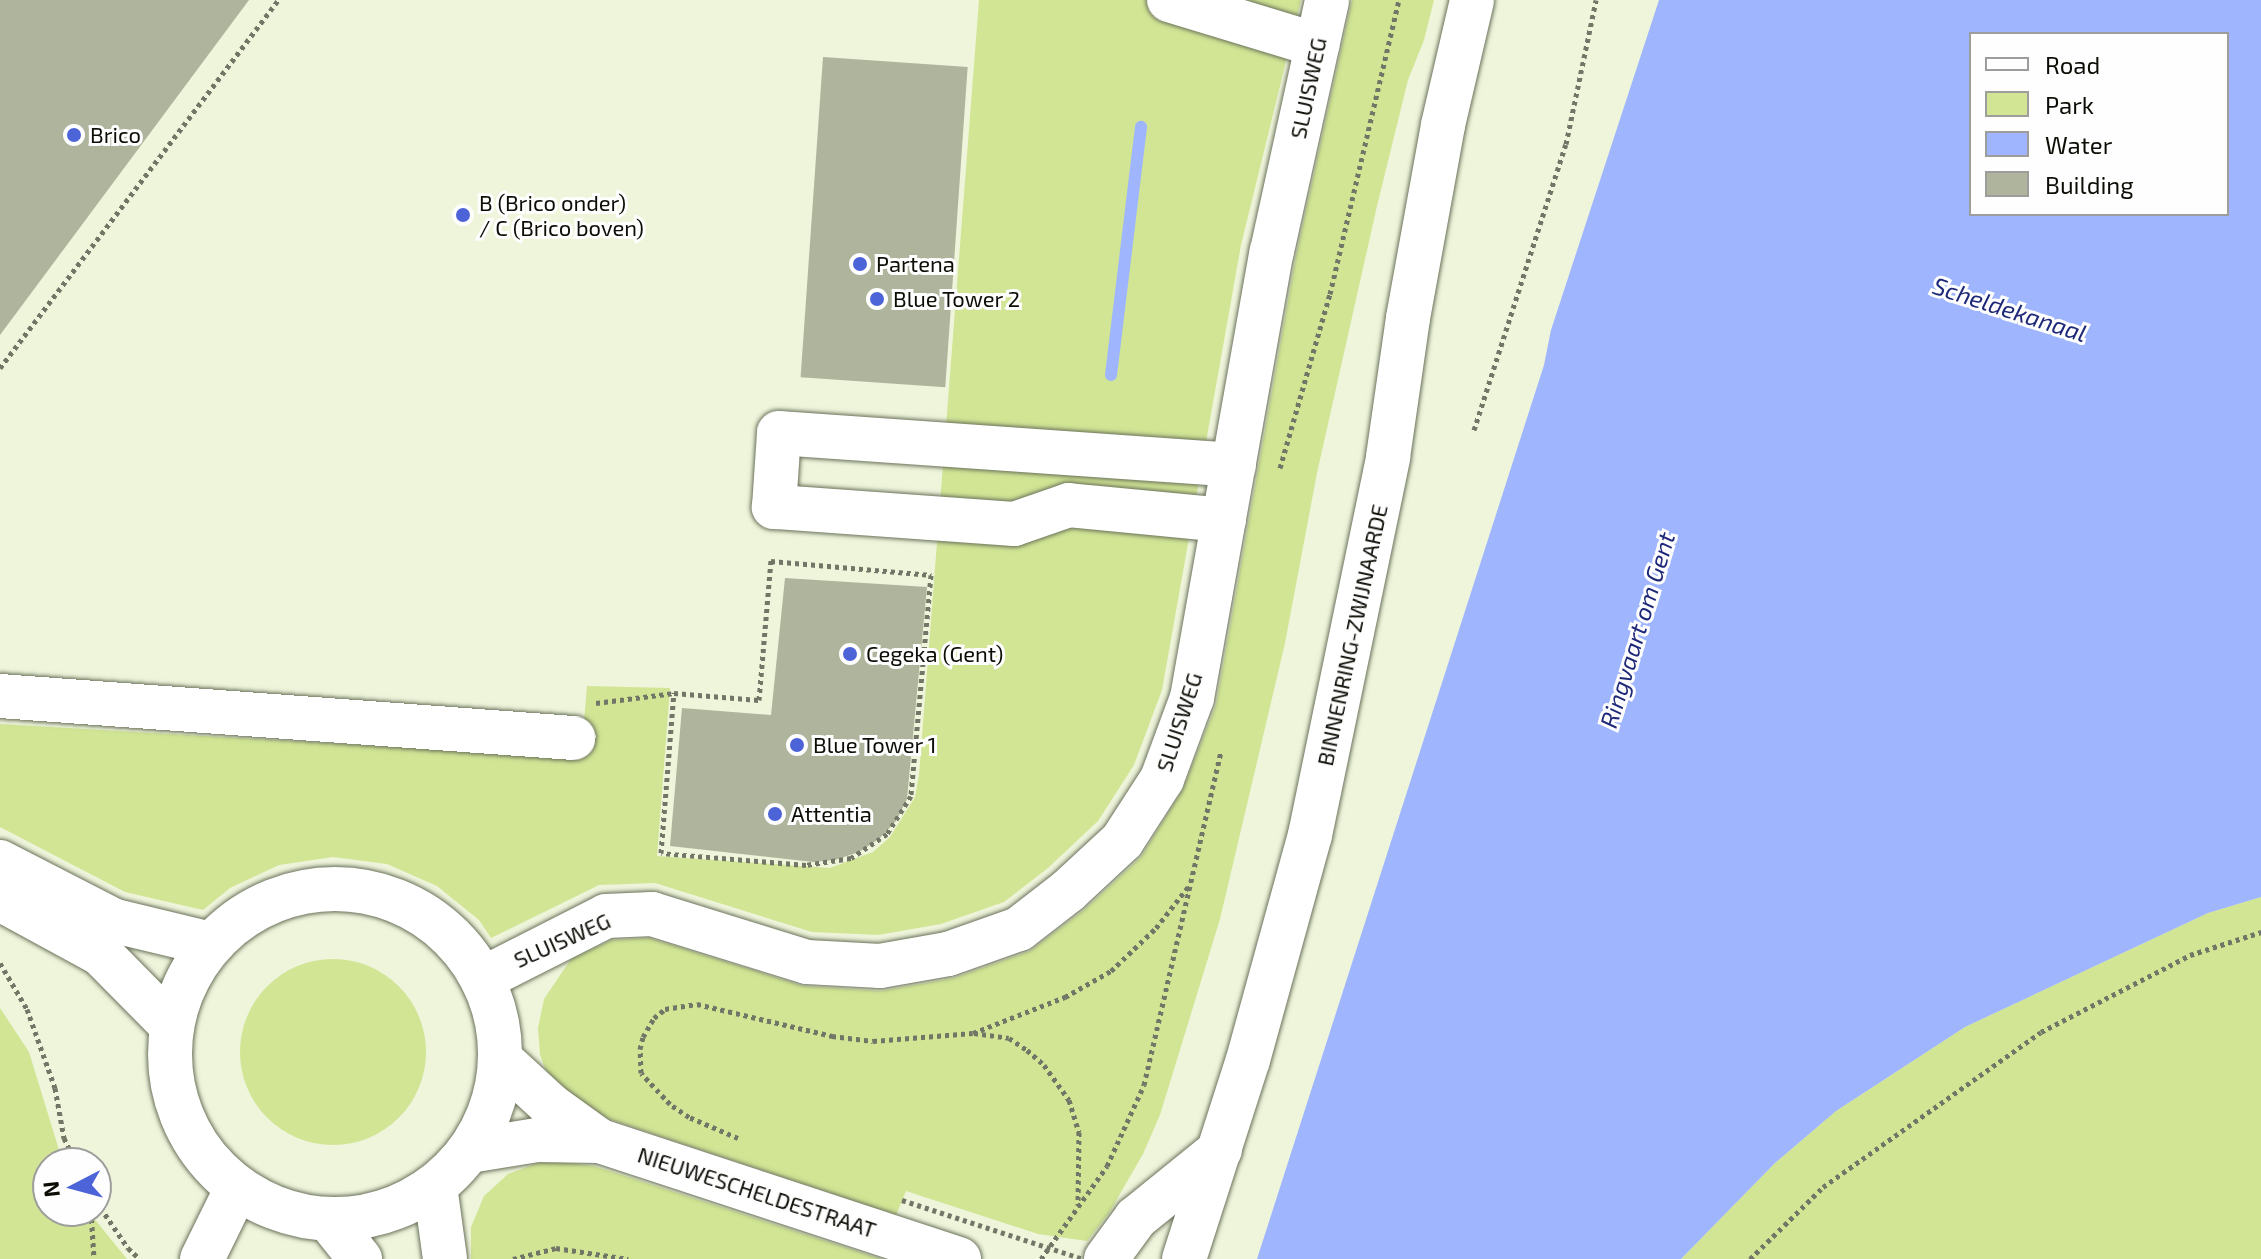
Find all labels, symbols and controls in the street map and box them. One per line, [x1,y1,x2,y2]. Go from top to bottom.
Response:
legend [1969,32,2229,216]
street label: SLUISWEG [1284,35,1332,141]
text: Road [2045,50,2100,79]
text: Park [2045,90,2094,119]
place label: Brico [90,122,141,148]
marker: Brico [65,126,83,144]
text: Water [2045,130,2112,159]
text: Building [2045,170,2134,199]
place label: B (Brico onder) / C (Brico boven) [479,189,644,240]
marker: B (Brico onder) / C (Brico boven) [454,206,472,224]
place label: Partena [876,251,955,277]
marker: Partena [851,255,869,273]
water label: Scheldekanaal [1929,271,2091,347]
place label: Blue Tower 2 [893,286,1021,312]
marker: Blue Tower 2 [868,290,886,308]
street label: BINNENRING-ZWIJNAARDE [1311,502,1393,768]
water label: Ringvaart om Gent [1594,529,1680,731]
place label: Cegeka (Gent) [866,641,1003,667]
marker: Cegeka (Gent) [841,645,859,663]
street label: SLUISWEG [1151,669,1207,775]
place label: Blue Tower 1 [813,732,938,758]
marker: Blue Tower 1 [788,736,806,754]
place label: Attentia [791,801,872,827]
marker: Attentia [766,805,784,823]
street label: SLUISWEG [510,907,614,973]
street label: NIEUWESCHELDESTRAAT [634,1141,880,1243]
north arrow [32,1147,112,1227]
text: N [36,1180,64,1199]

